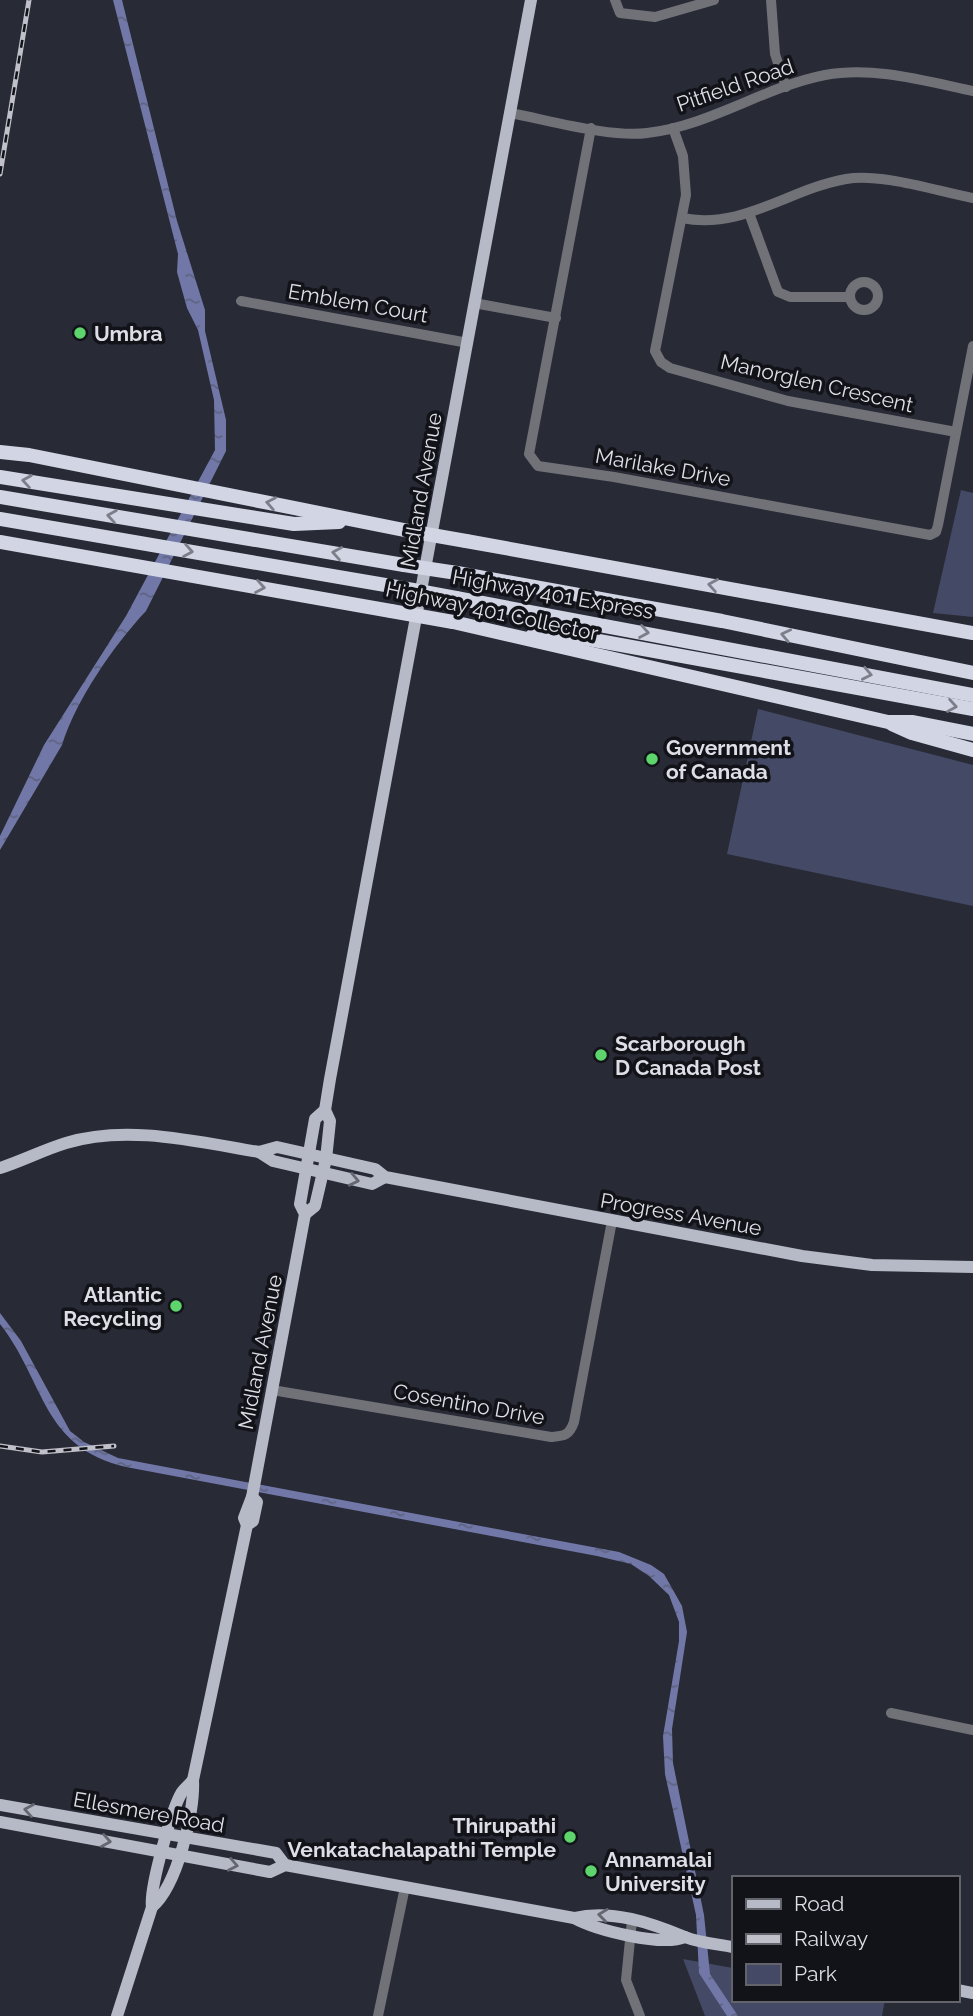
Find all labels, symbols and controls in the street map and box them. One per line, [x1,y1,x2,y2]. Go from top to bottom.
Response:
street label: Pitfield Road [673,53,797,117]
street label: Emblem Court [286,278,430,328]
place label: Umbra [94,321,163,346]
marker: Umbra [72,325,88,341]
street label: Manorglen Crescent [718,349,916,417]
street label: Midland Avenue [395,411,447,569]
street label: Marilake Drive [593,443,733,491]
one-way arrow [21,474,33,489]
one-way arrow [265,497,277,512]
one-way arrow [107,509,118,524]
one-way arrow [182,542,194,557]
one-way arrow [331,547,343,562]
street label: Highway 401 Express [450,564,656,624]
street label: Highway 401 Collector [383,576,601,646]
one-way arrow [707,578,719,593]
one-way arrow [255,579,266,594]
one-way arrow [638,624,650,639]
one-way arrow [780,628,792,643]
one-way arrow [861,666,873,681]
one-way arrow [946,697,958,712]
place label: Government of Canada [666,735,791,784]
marker: Government of Canada [644,751,660,767]
place label: Scarborough D Canada Post [615,1031,761,1080]
marker: Scarborough D Canada Post [593,1047,609,1063]
one-way arrow [348,1171,360,1186]
street label: Progress Avenue [598,1187,764,1241]
street label: Midland Avenue [233,1273,287,1431]
place label: Atlantic Recycling [63,1282,162,1331]
marker: Atlantic Recycling [168,1298,184,1314]
street label: Cosentino Drive [391,1378,547,1430]
street label: Ellesmere Road [71,1786,227,1838]
one-way arrow [23,1803,35,1818]
place label: Thirupathi Venkatachalapathi Temple [288,1813,556,1862]
marker: Thirupathi Venkatachalapathi Temple [562,1829,578,1845]
one-way arrow [100,1833,112,1848]
place label: Annamalai University [605,1847,712,1896]
one-way arrow [227,1857,239,1872]
marker: Annamalai University [583,1863,599,1879]
legend [732,1876,959,2002]
text: Road [794,1891,844,1916]
one-way arrow [597,1908,609,1923]
text: Railway [794,1926,868,1951]
text: Park [794,1961,837,1986]

